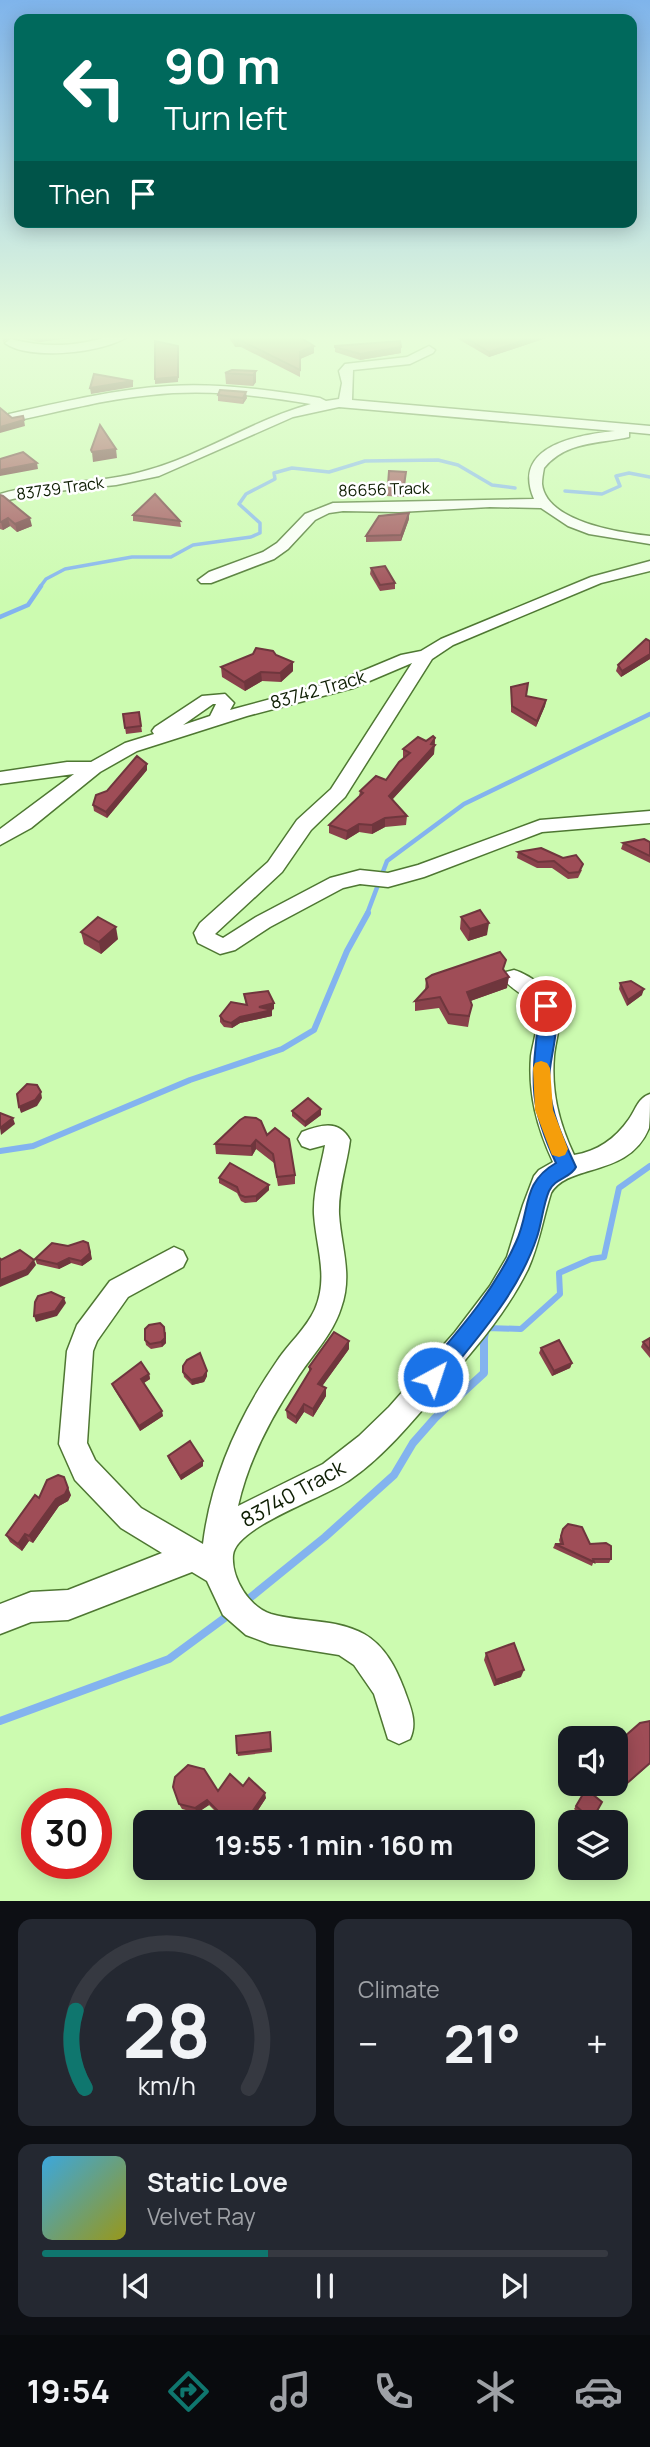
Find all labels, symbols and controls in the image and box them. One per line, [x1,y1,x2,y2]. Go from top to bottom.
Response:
text: 90 m [164,32,281,99]
icon: left [49,42,140,133]
text: Turn left [164,96,288,140]
icon: arrive [124,175,162,213]
text: Then [49,176,110,212]
street label: 83739 Track [15,471,106,505]
street label: 86656 Track [338,476,431,502]
street label: 83742 Track [267,664,369,714]
pin [516,976,576,1036]
icon: arrive [527,987,565,1025]
position arrow [396,1340,470,1414]
street label: 83740 Track [235,1453,350,1533]
map controls [558,1726,628,1880]
button: sound [558,1726,628,1796]
speed limit sign: 30 [21,1788,112,1879]
button: layers [558,1810,628,1880]
text: 19:55 · 1 min · 160 m [215,1827,453,1863]
text: Climate [358,1973,440,2005]
text: 28 [123,1981,211,2081]
text: 21° [444,2008,521,2079]
text: − [358,2017,379,2069]
text: + [586,2017,608,2069]
text: km/h [138,2068,196,2103]
text: Static Love [147,2164,288,2200]
text: Velvet Ray [147,2200,256,2232]
icon: previous [117,2267,155,2305]
icon: pause [306,2267,344,2305]
icon: next [495,2267,533,2305]
icon: directions [164,2367,213,2416]
icon: music [266,2367,315,2416]
icon: phone [369,2367,418,2416]
icon: climate [471,2367,520,2416]
icon: car [574,2367,623,2416]
text: 19:54 [27,2369,110,2413]

